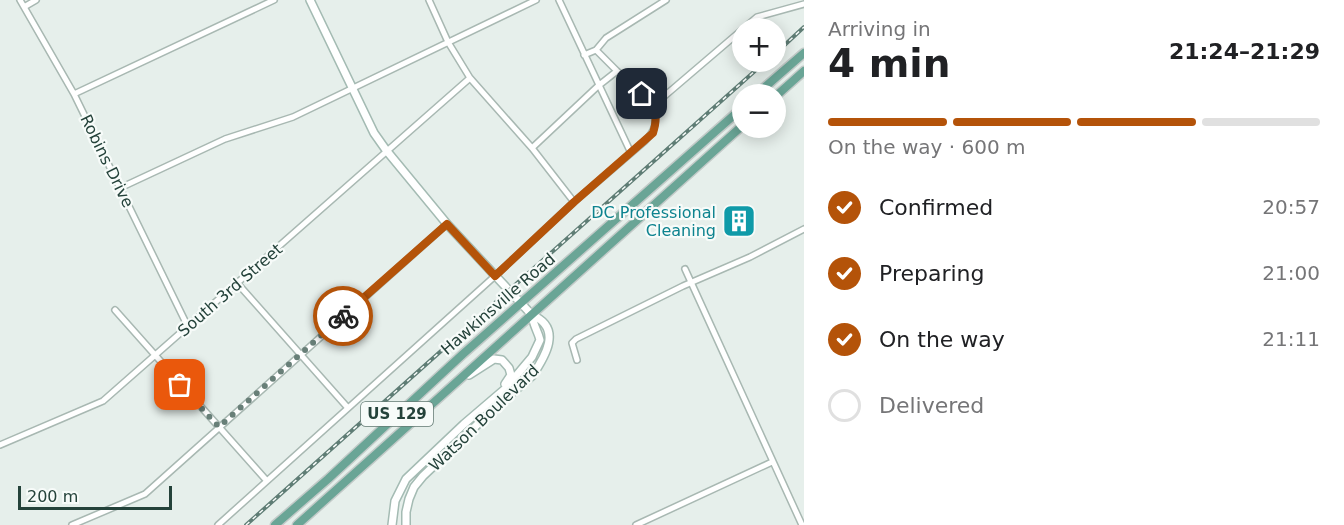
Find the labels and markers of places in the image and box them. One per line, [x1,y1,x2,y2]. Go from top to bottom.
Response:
pin [616,68,667,119]
place label: DC Professional Cleaning [591,203,716,240]
building icon: DC Professional Cleaning [721,203,757,239]
pin [154,359,205,410]

